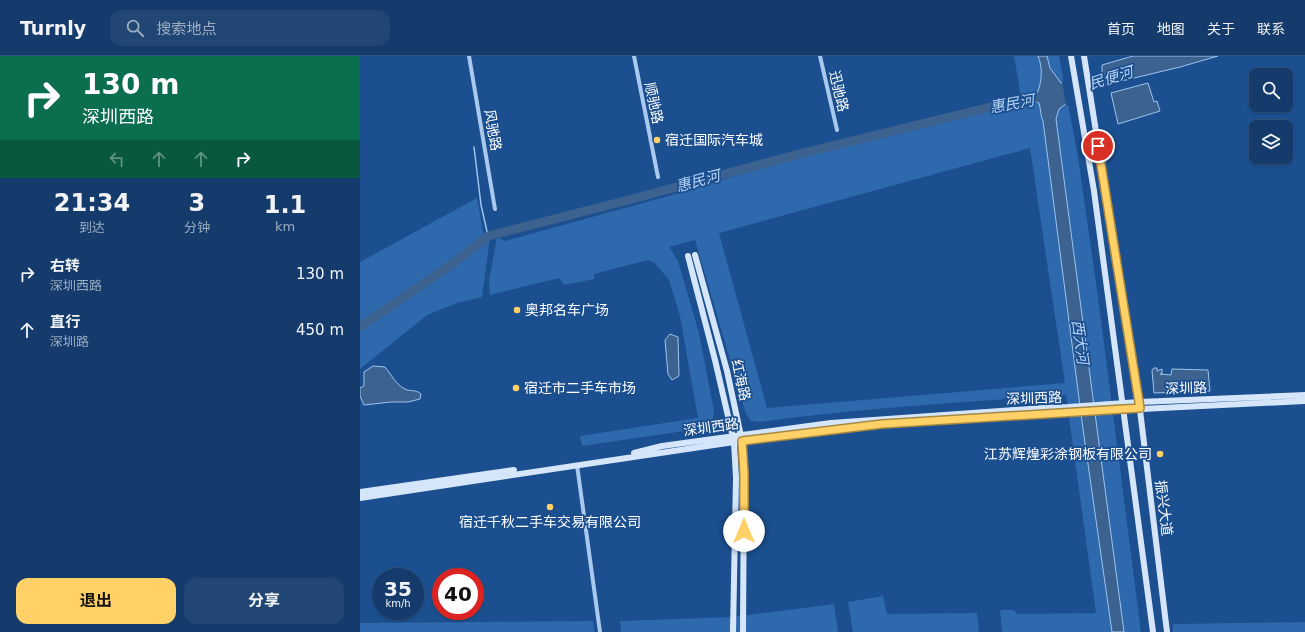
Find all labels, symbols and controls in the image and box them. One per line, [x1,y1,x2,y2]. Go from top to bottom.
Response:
search box [110,10,390,46]
text: Turnly [20,17,86,39]
icon: search [124,17,146,39]
text: 搜索地点 [156,20,216,38]
text: 首页 [1107,21,1135,37]
text: 地图 [1157,21,1185,37]
text: 关于 [1207,21,1235,37]
text: 联系 [1257,21,1285,37]
water label: 民便河 [1087,62,1138,93]
text: 130 m [82,68,179,101]
map controls [1249,68,1293,164]
button: search [1249,68,1293,112]
street label: 迅驰路 [826,69,852,113]
icon: right [16,72,68,124]
street label: 顺驰路 [642,81,666,125]
water label: 惠民河 [988,91,1039,117]
text: 深圳西路 [82,106,154,127]
street label: 风驰路 [481,108,505,152]
button: layers [1249,120,1293,164]
pin [1081,129,1115,163]
place label: 宿迁国际汽车城 [665,132,763,148]
marker: 宿迁国际汽车城 [652,135,662,145]
icon: arrive [1087,135,1109,157]
icon: left [106,148,128,170]
icon: ahead [148,148,170,170]
icon: ahead [190,148,212,170]
icon: right [232,148,254,170]
water label: 惠民河 [674,166,725,196]
text: 21:34 [54,189,130,217]
text: 3 [189,189,205,217]
text: 1.1 [264,191,306,219]
text: km [275,219,295,234]
text: 到达 [79,220,105,235]
text: 分钟 [184,220,210,235]
text: 右转 [50,257,80,275]
icon: right [16,263,38,285]
text: 130 m [296,265,344,283]
text: 深圳西路 [50,278,102,293]
place label: 奥邦名车广场 [525,302,609,318]
marker: 奥邦名车广场 [512,305,522,315]
text: 直行 [50,313,80,331]
water label: 西大河 [1068,318,1092,368]
icon: ahead [16,319,38,341]
text: 450 m [296,321,344,339]
text: 深圳路 [50,334,89,349]
street label: 红海路 [728,358,754,402]
street label: 深圳路 [1165,379,1207,397]
place label: 宿迁市二手车市场 [524,380,636,396]
marker: 宿迁市二手车市场 [511,383,521,393]
street label: 深圳西路 [1006,389,1062,407]
street label: 深圳西路 [682,415,740,439]
place label: 江苏辉煌彩涂钢板有限公司 [984,446,1152,462]
marker: 江苏辉煌彩涂钢板有限公司 [1155,449,1165,459]
street label: 振兴大道 [1153,479,1175,537]
marker: 宿迁千秋二手车交易有限公司 [545,502,555,512]
position arrow [723,510,765,552]
place label: 宿迁千秋二手车交易有限公司 [459,514,641,530]
speed limit sign: 40 [432,568,484,620]
text: 35 [384,577,412,601]
button: 退出 [16,578,176,624]
button: 分享 [184,578,344,624]
text: km/h [385,598,411,609]

